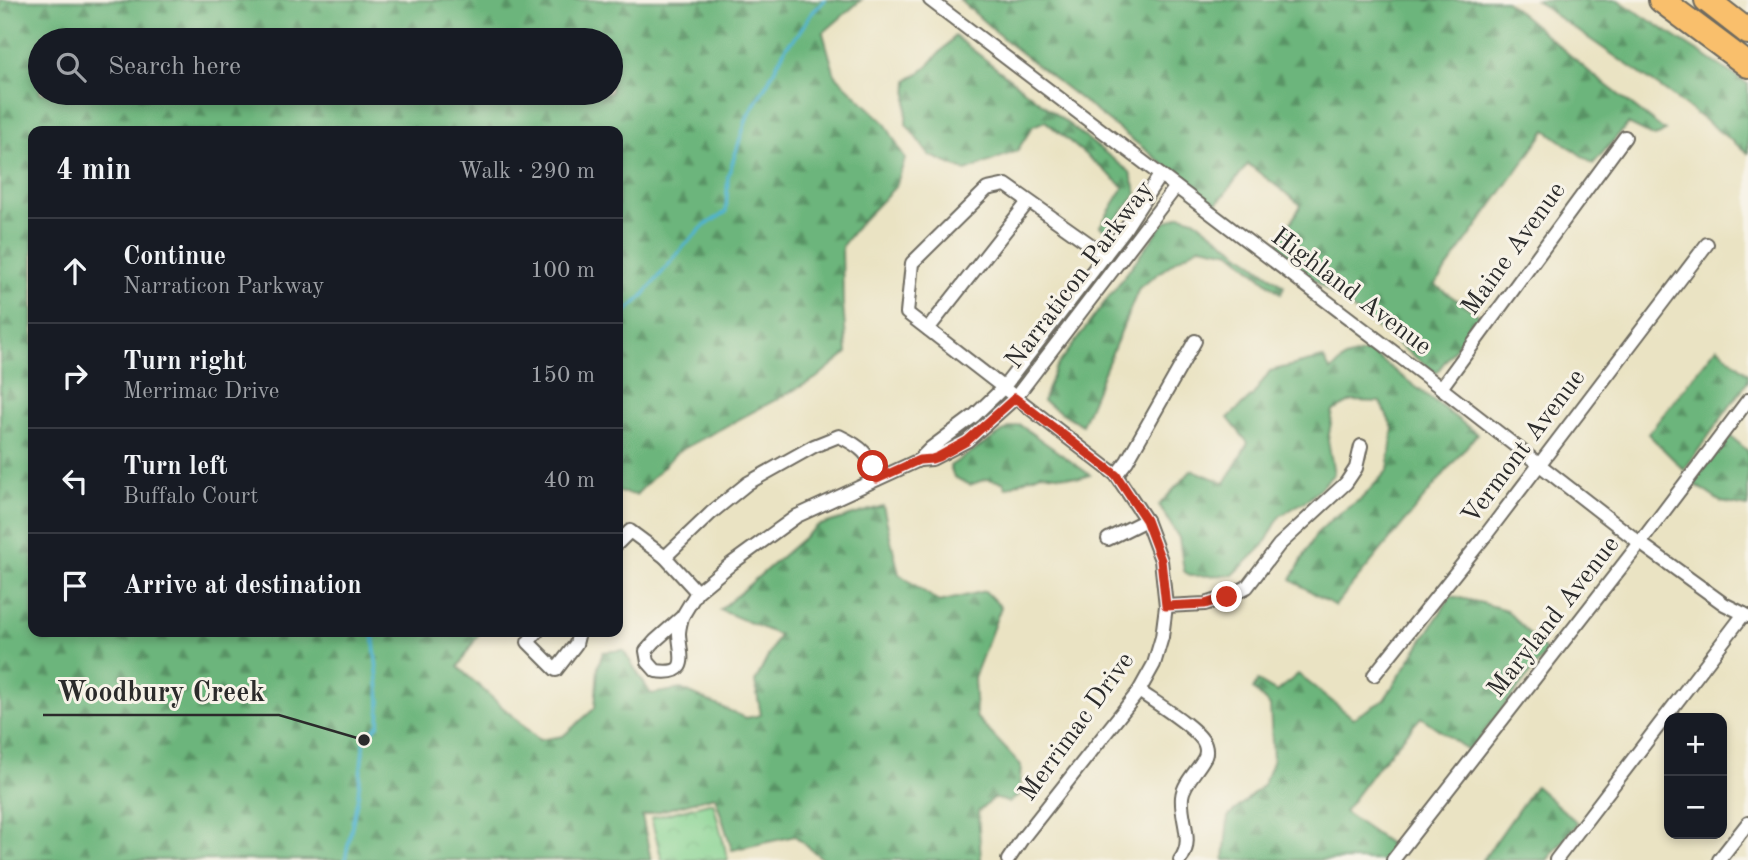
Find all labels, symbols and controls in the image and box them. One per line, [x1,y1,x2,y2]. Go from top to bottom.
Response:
search box [28,28,623,105]
icon: search [52,48,90,86]
text: Search here [108,54,241,80]
text: 4 min [56,156,131,186]
text: Walk · 290 m [459,160,595,183]
street label: Narraticon Parkway [1001,176,1159,374]
street label: Maine Avenue [1457,178,1571,320]
street label: Highland Avenue [1266,224,1436,360]
text: Continue [123,244,226,270]
icon: ahead [56,252,94,290]
text: 100 m [530,259,595,282]
text: Narraticon Parkway [123,275,325,298]
text: Turn right [123,349,246,375]
icon: right [56,357,94,395]
text: 150 m [530,364,595,387]
street label: Vermont Avenue [1457,365,1591,529]
text: Merrimac Drive [123,380,279,403]
route start [857,450,888,481]
text: Turn left [123,454,228,480]
icon: left [56,462,94,500]
text: 40 m [544,469,595,492]
text: Buffalo Court [123,485,258,508]
street label: Maryland Avenue [1483,532,1625,702]
icon: arrive [56,567,94,605]
text: Arrive at destination [123,573,362,599]
route end [1211,581,1242,612]
street label: Merrimac Drive [1015,648,1139,806]
callout: Woodbury Creek [43,666,279,715]
text: Woodbury Creek [57,680,265,708]
map controls [1664,713,1727,839]
button: + [1664,713,1727,776]
button: − [1664,776,1727,839]

